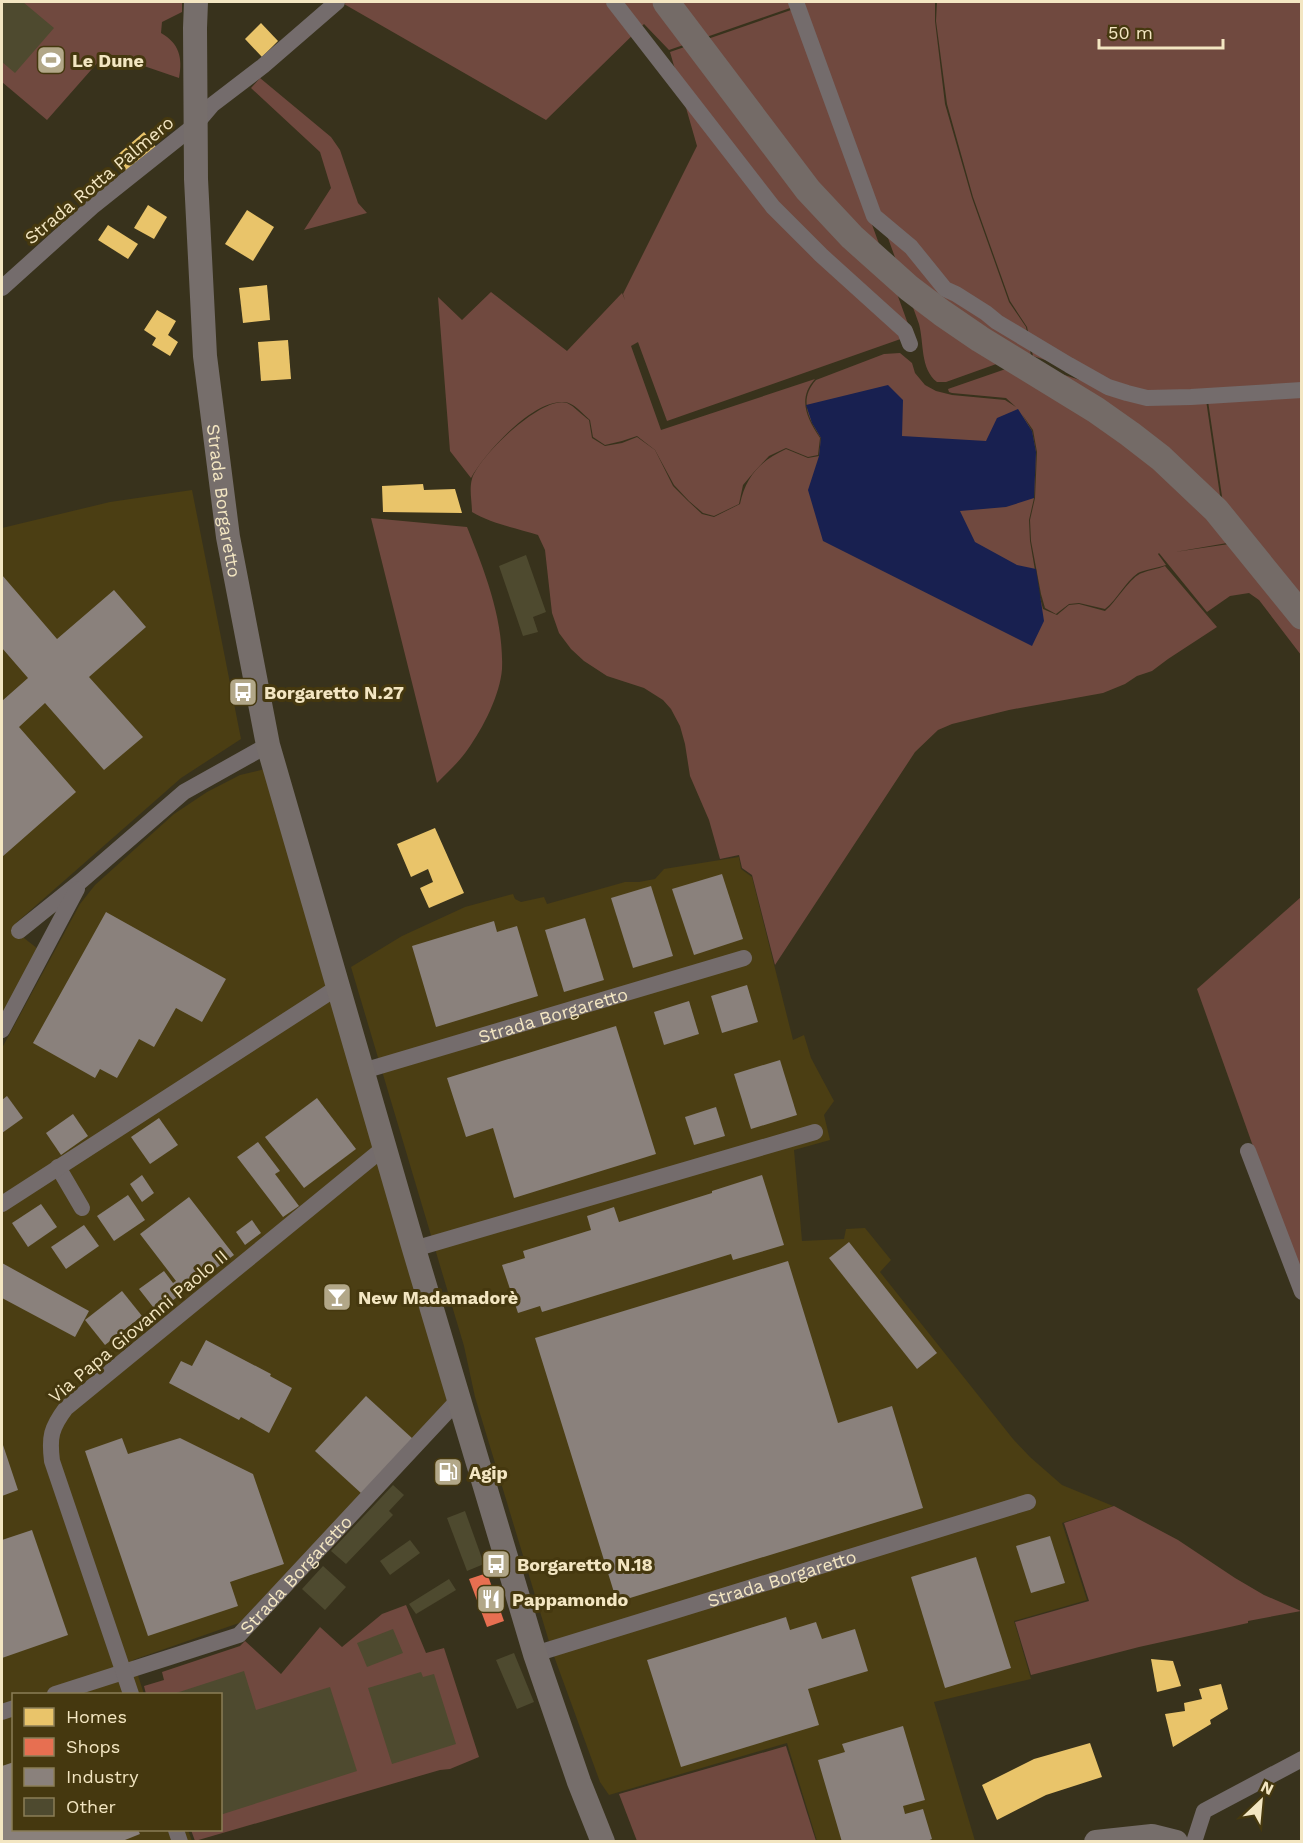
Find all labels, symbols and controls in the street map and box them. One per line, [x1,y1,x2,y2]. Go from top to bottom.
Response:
scale bar [1099,12,1224,50]
text: 50 m [1108,22,1153,43]
sports icon: Le Dune [35,44,67,76]
place label: Le Dune [72,50,144,71]
street label: Strada Rotta Palmero [20,112,178,248]
street label: Strada Borgaretto [203,422,246,579]
bus stop icon: Borgaretto N.27 [227,676,259,708]
place label: Borgaretto N.27 [264,682,404,703]
street label: Strada Borgaretto [476,983,630,1047]
street label: Via Papa Giovanni Paolo II [44,1245,232,1407]
bar icon: New Madamadorè [321,1281,353,1313]
place label: New Madamadorè [358,1287,518,1308]
fuel station icon: Agip [432,1456,464,1488]
place label: Agip [469,1462,508,1483]
street label: Strada Borgaretto [235,1511,356,1638]
street label: Strada Borgaretto [704,1545,859,1611]
bus stop icon: Borgaretto N.18 [480,1548,512,1580]
place label: Borgaretto N.18 [517,1554,653,1575]
restaurant icon: Pappamondo [475,1583,507,1615]
place label: Pappamondo [512,1589,629,1610]
legend [12,1693,222,1831]
text: Homes [66,1706,127,1727]
text: Shops [66,1736,120,1757]
text: Industry [66,1766,139,1787]
north arrow [1231,1771,1291,1831]
text: N [1258,1777,1277,1799]
text: Other [66,1796,116,1817]

